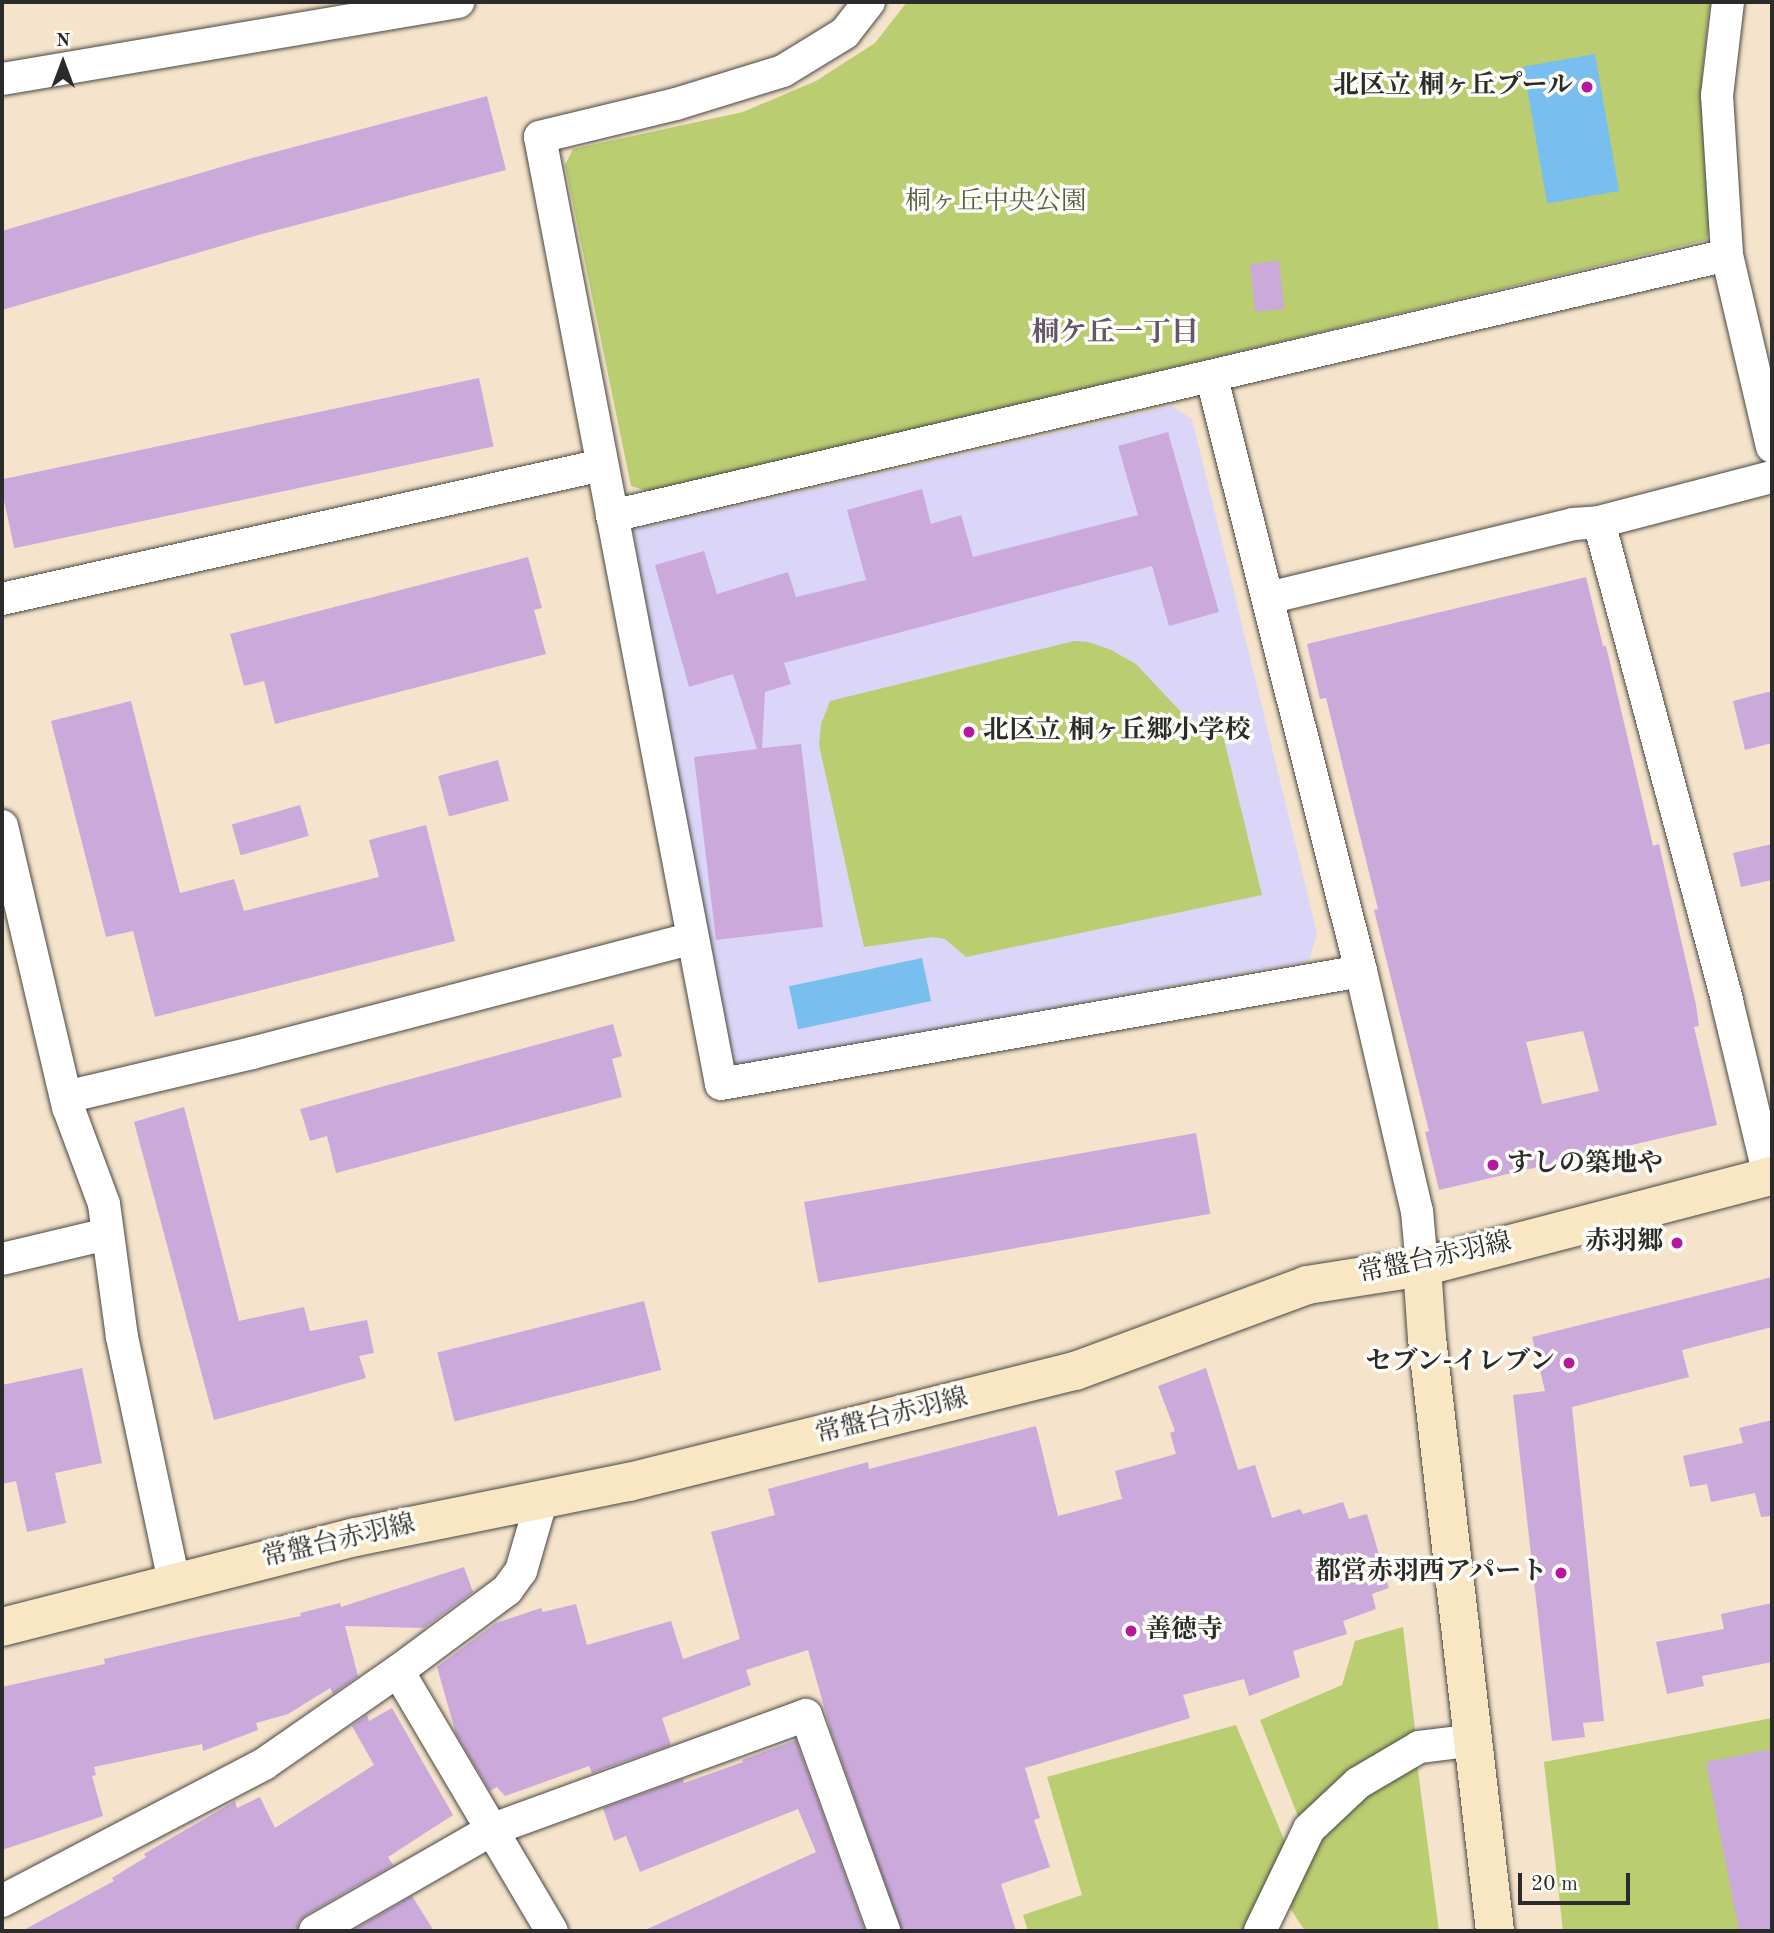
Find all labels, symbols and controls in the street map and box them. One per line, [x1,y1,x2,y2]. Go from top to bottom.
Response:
north arrow [28,28,98,98]
text: N [56,32,70,51]
place label: 北区立 桐ヶ丘プール [1333,71,1573,103]
marker: 北区立 桐ヶ丘プール [1579,79,1595,95]
park label: 桐ヶ丘中央公園 [905,187,1087,219]
district label: 桐ケ丘一丁目 [1031,317,1199,351]
place label: 北区立 桐ヶ丘郷小学校 [983,716,1250,748]
marker: 北区立 桐ヶ丘郷小学校 [961,724,977,740]
place label: すしの築地や [1507,1149,1663,1181]
marker: すしの築地や [1485,1157,1501,1173]
place label: 赤羽郷 [1585,1227,1663,1259]
street label: 常盤台赤羽線 [1355,1228,1515,1290]
marker: 赤羽郷 [1669,1235,1685,1251]
place label: セブン-イレブン [1363,1347,1555,1379]
marker: セブン-イレブン [1561,1355,1577,1371]
street label: 常盤台赤羽線 [813,1383,971,1451]
street label: 常盤台赤羽線 [259,1509,419,1575]
place label: 都営赤羽西アパート [1313,1557,1547,1589]
marker: 都営赤羽西アパート [1553,1565,1569,1581]
place label: 善徳寺 [1145,1615,1223,1647]
marker: 善徳寺 [1123,1623,1139,1639]
scale bar [1522,1860,1634,1904]
text: 20 m [1531,1874,1578,1895]

